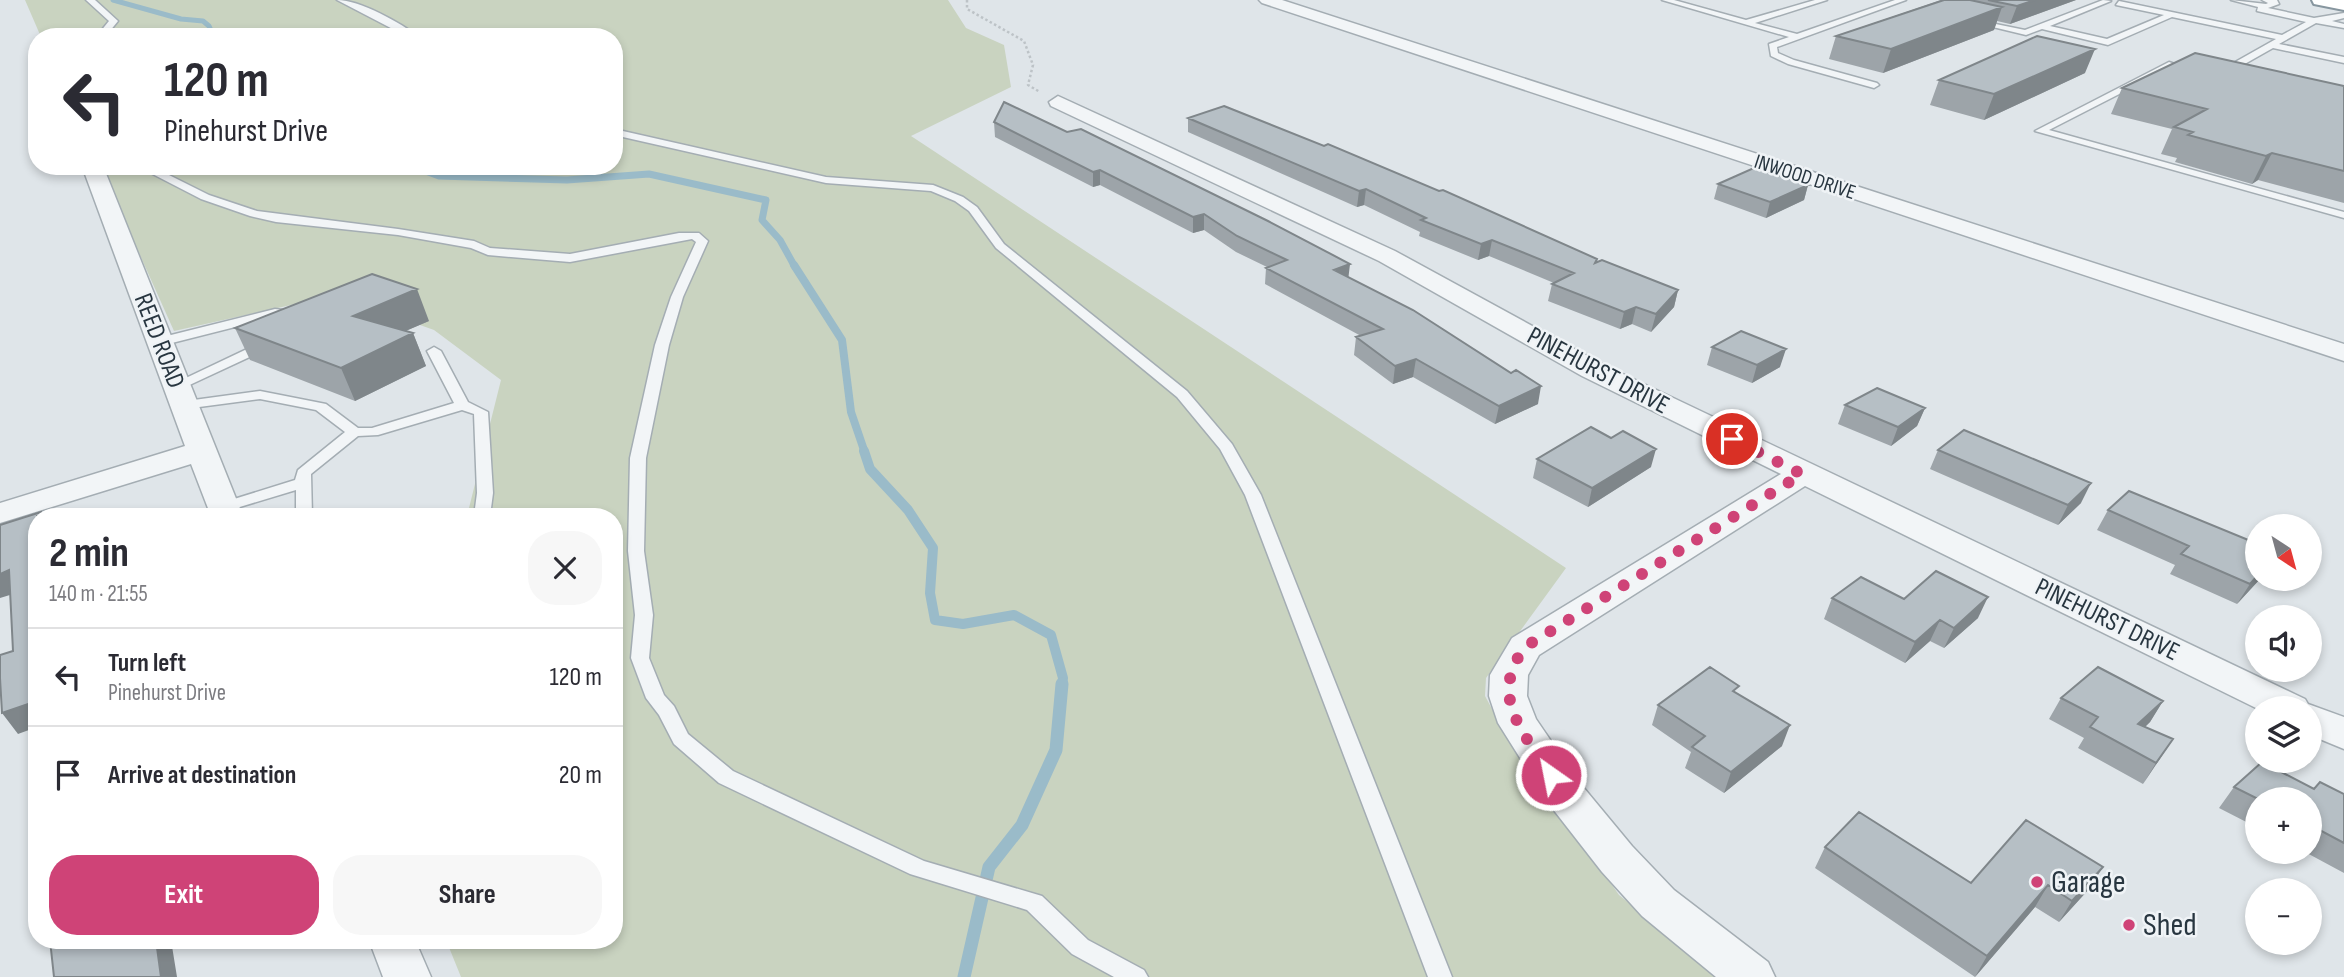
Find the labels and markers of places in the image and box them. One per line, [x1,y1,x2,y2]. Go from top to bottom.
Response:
pin [1702,409,1762,469]
place label: Garage [2051,863,2126,902]
marker: Garage [2029,874,2045,890]
place label: Shed [2143,906,2197,945]
marker: Shed [2121,917,2137,933]

